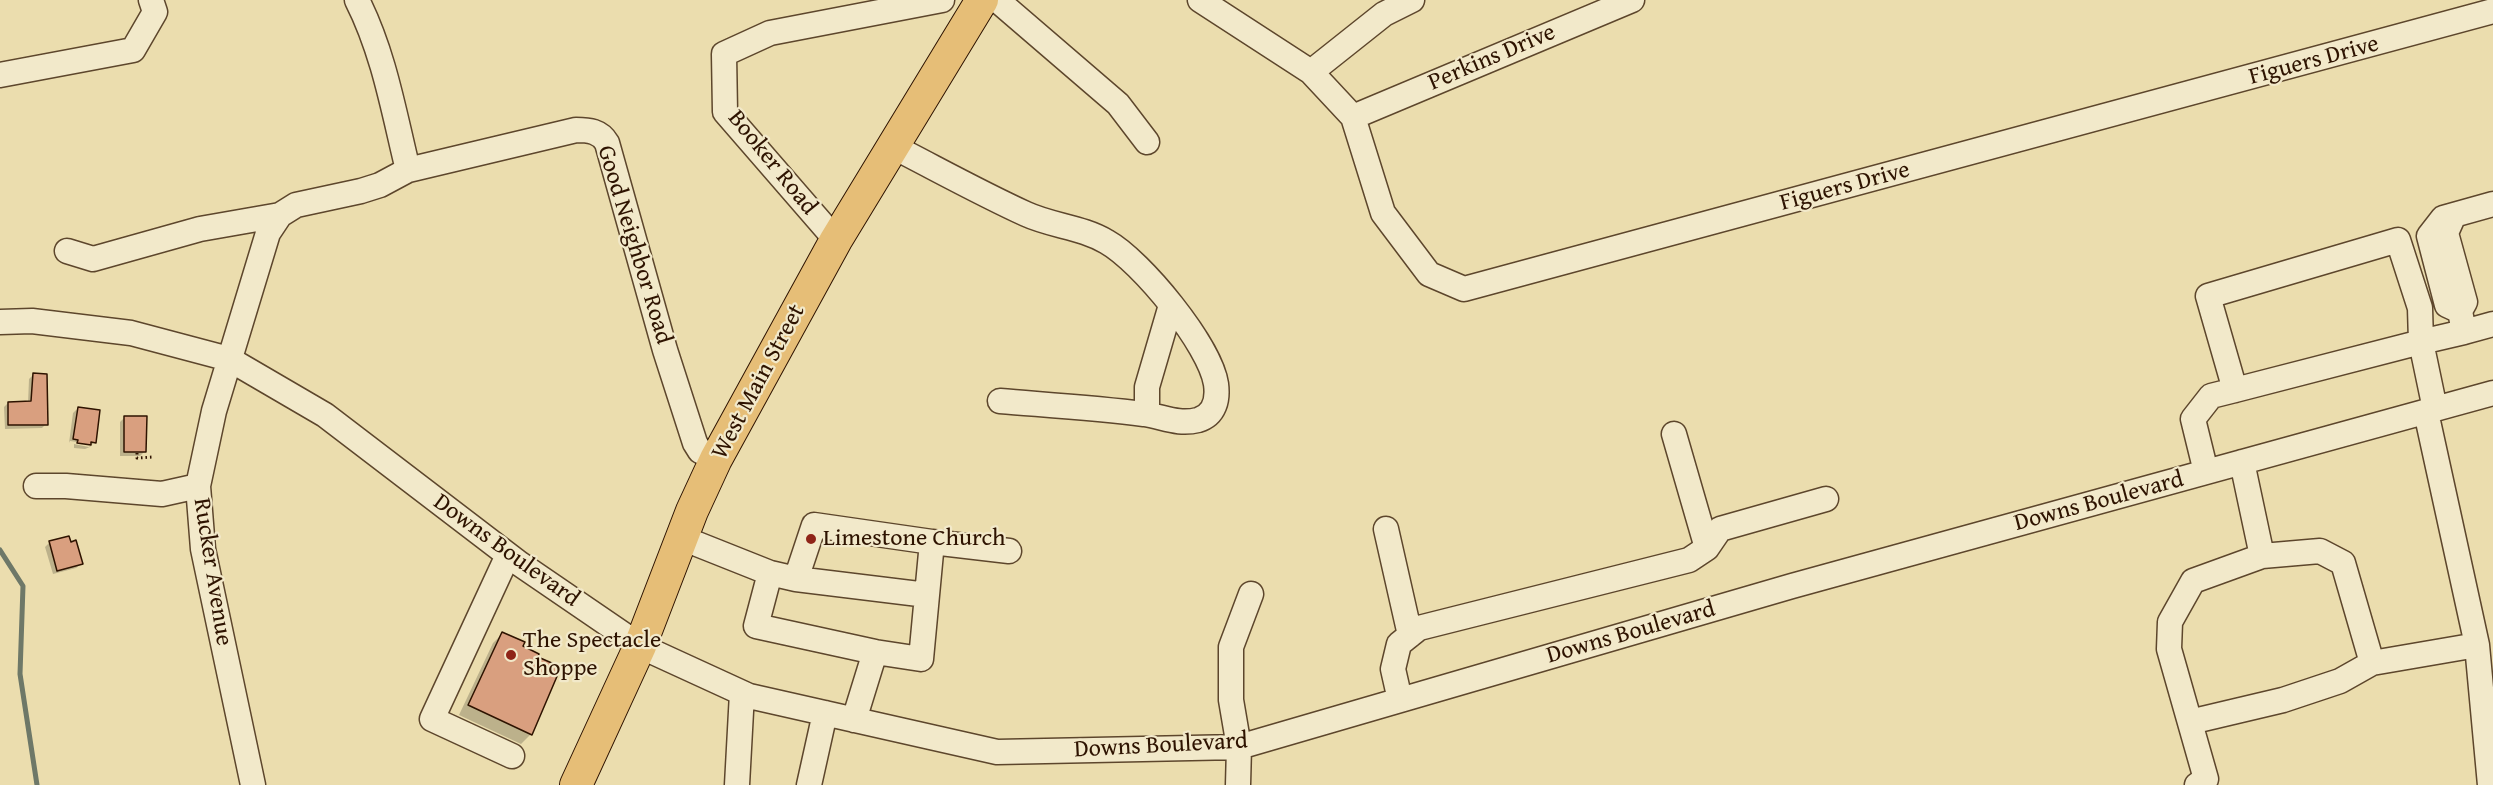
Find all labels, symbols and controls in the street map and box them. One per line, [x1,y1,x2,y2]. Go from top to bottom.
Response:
street label: Perkins Drive [1424,18,1560,98]
street label: Figuers Drive [2246,30,2382,92]
street label: Booker Road [721,105,823,221]
street label: Good Neighbor Road [590,142,678,348]
street label: Figuers Drive [1777,156,1913,218]
street label: West Main Street [706,300,812,464]
street label: Downs Boulevard [2011,466,2187,538]
street label: Downs Boulevard [427,488,585,614]
street label: Rucker Avenue [186,496,238,648]
place label: Limestone Church [823,525,1005,553]
marker: Limestone Church [804,532,818,546]
street label: Downs Boulevard [1543,595,1719,671]
place label: The Spectacle Shoppe [523,627,661,683]
marker: The Spectacle Shoppe [504,648,518,662]
street label: Downs Boulevard [1073,727,1249,765]

